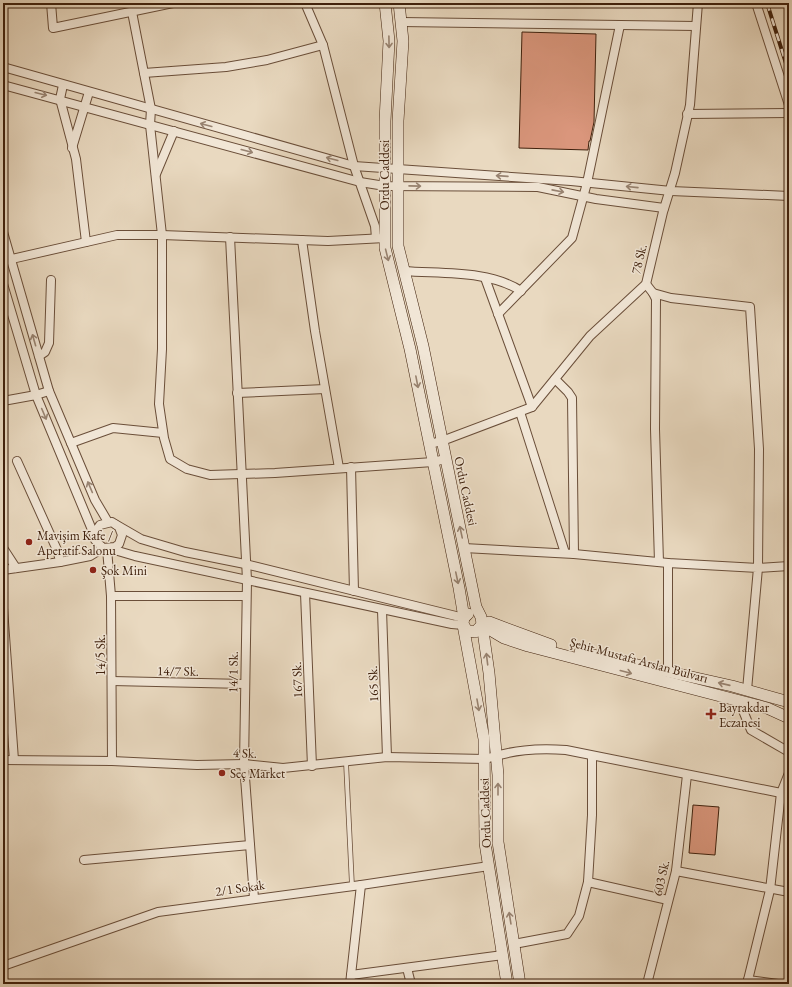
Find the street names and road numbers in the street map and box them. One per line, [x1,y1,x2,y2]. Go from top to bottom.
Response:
street label: Ordu Caddesi [376,140,393,210]
street label: 78 Sk. [627,242,651,276]
street label: Ordu Caddesi [450,455,482,527]
street label: Şehit Mustafa Arslan Bulvarı [568,633,710,687]
street label: 14/5 Sk. [92,634,109,676]
street label: 14/1 Sk. [224,651,242,693]
street label: 167 Sk. [288,661,306,699]
street label: 14/7 Sk. [157,662,199,680]
street label: 165 Sk. [364,665,382,703]
street label: 4 Sk. [233,744,257,762]
street label: Ordu Caddesi [475,778,495,848]
street label: 603 Sk. [649,858,673,898]
street label: 2/1 Sokak [214,876,267,900]

